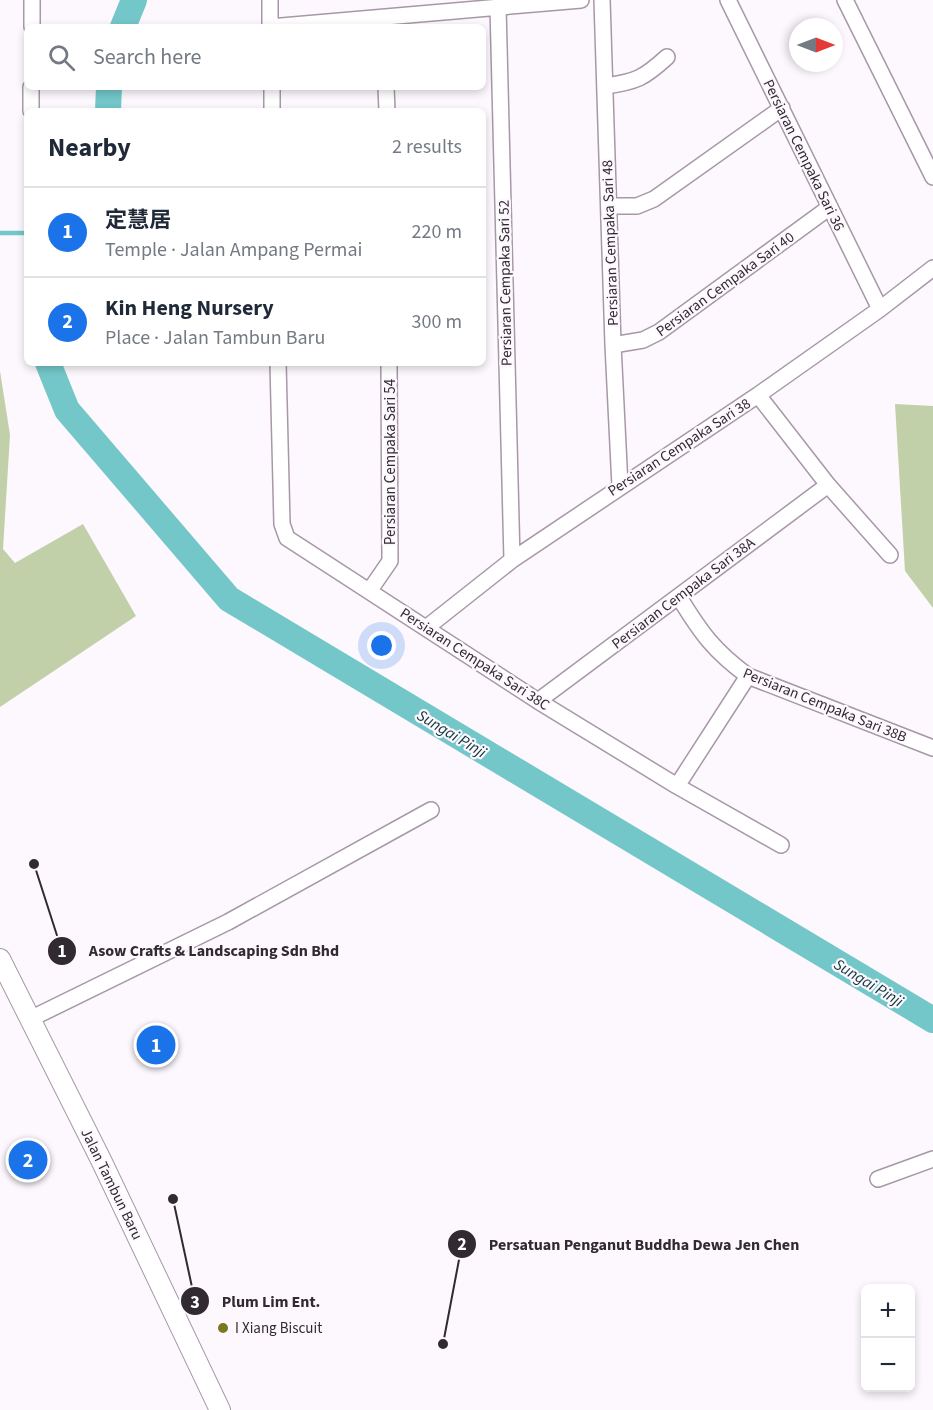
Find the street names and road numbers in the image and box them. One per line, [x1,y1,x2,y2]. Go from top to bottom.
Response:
street label: Persiaran Cempaka Sari 36 [758,76,849,235]
street label: Persiaran Cempaka Sari 48 [597,160,624,326]
street label: Persiaran Cempaka Sari 52 [494,200,517,366]
street label: Persiaran Cempaka Sari 40 [652,227,799,342]
street label: Persiaran Cempaka Sari 54 [380,378,401,545]
street label: Persiaran Cempaka Sari 38 [604,393,755,501]
street label: Persiaran Cempaka Sari 38A [607,532,760,654]
street label: Persiaran Cempaka Sari 38C [396,603,554,716]
street label: Persiaran Cempaka Sari 38B [740,663,910,748]
street label: Jalan Tambun Baru [75,1125,148,1244]

